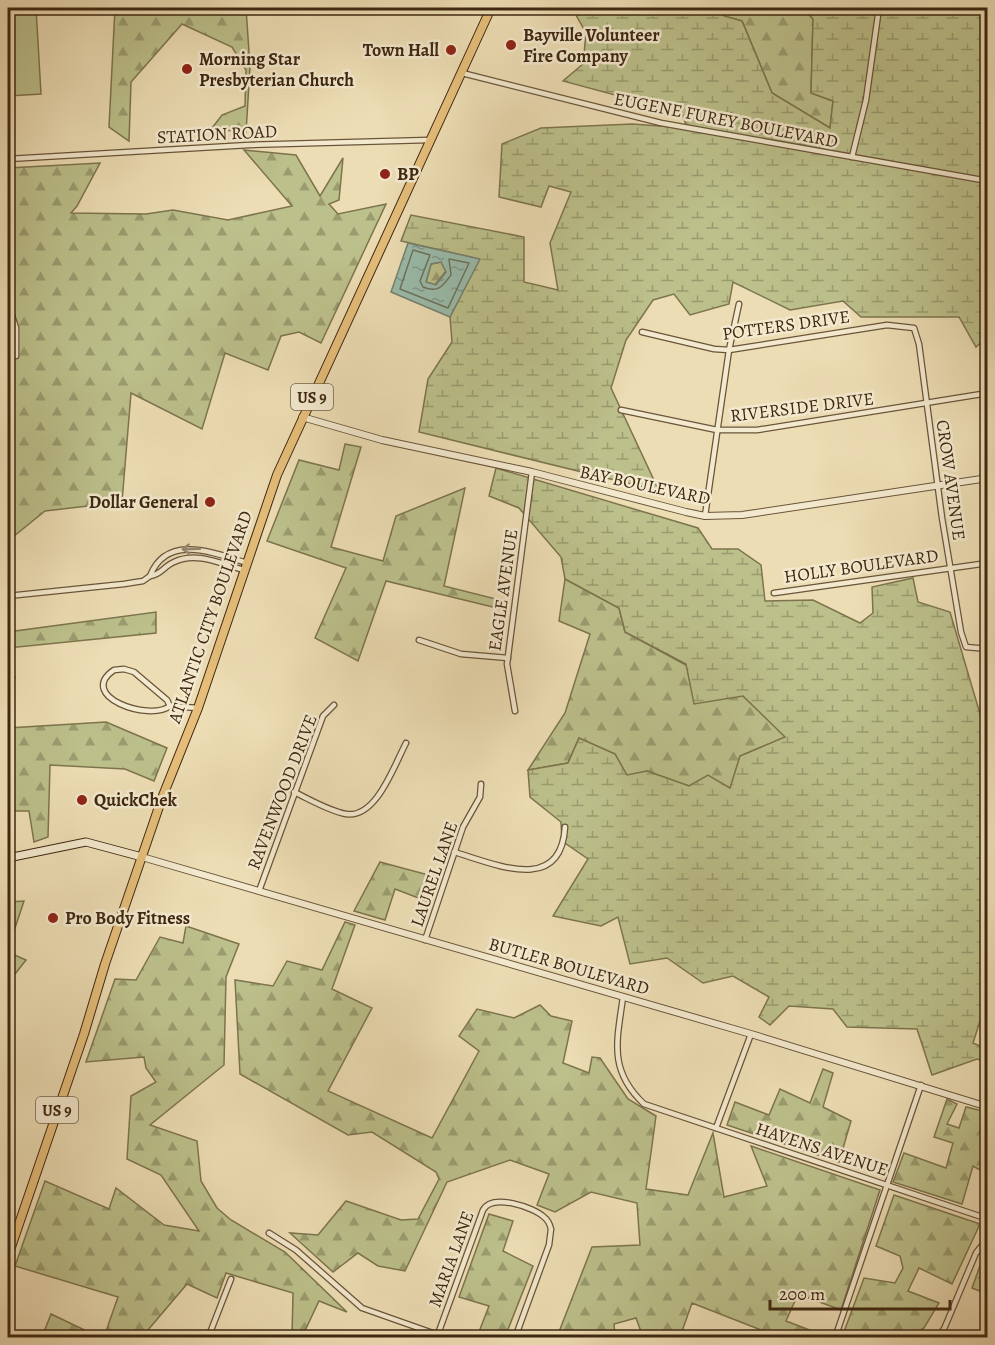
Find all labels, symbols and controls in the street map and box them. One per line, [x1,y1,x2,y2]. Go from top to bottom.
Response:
place label: Bayville Volunteer Fire Company [523,23,660,68]
place label: Town Hall [363,38,439,62]
marker: Bayville Volunteer Fire Company [504,38,518,52]
marker: Town Hall [444,43,458,57]
place label: Morning Star Presbyterian Church [199,47,354,92]
marker: Morning Star Presbyterian Church [180,62,194,76]
street label: EUGENE FUREY BOULEVARD [612,86,840,154]
street label: STATION ROAD [156,119,278,149]
place label: BP [397,162,419,186]
marker: BP [378,167,392,181]
street label: POTTERS DRIVE [721,304,851,346]
road number: US 9 [291,384,333,410]
street label: RIVERSIDE DRIVE [729,386,875,428]
street label: CROW AVENUE [931,418,971,542]
street label: BAY BOULEVARD [577,459,713,511]
place label: Dollar General [89,490,198,514]
marker: Dollar General [203,495,217,509]
street label: ATLANTIC CITY BOULEVARD [162,507,258,727]
street label: EAGLE AVENUE [483,527,523,653]
street label: HOLLY BOULEVARD [782,543,940,589]
one-way arrow [181,544,201,555]
street label: RAVENWOOD DRIVE [241,711,323,873]
place label: QuickChek [94,788,177,812]
marker: QuickChek [75,793,89,807]
street label: LAUREL LANE [405,818,463,930]
place label: Pro Body Fitness [65,906,190,930]
marker: Pro Body Fitness [46,911,60,925]
street label: BUTLER BOULEVARD [486,932,652,1000]
road number: US 9 [36,1097,78,1123]
street label: HAVENS AVENUE [753,1116,891,1182]
street label: MARIA LANE [422,1208,480,1310]
scale bar [770,1273,950,1311]
text: 200 m [779,1282,825,1306]

